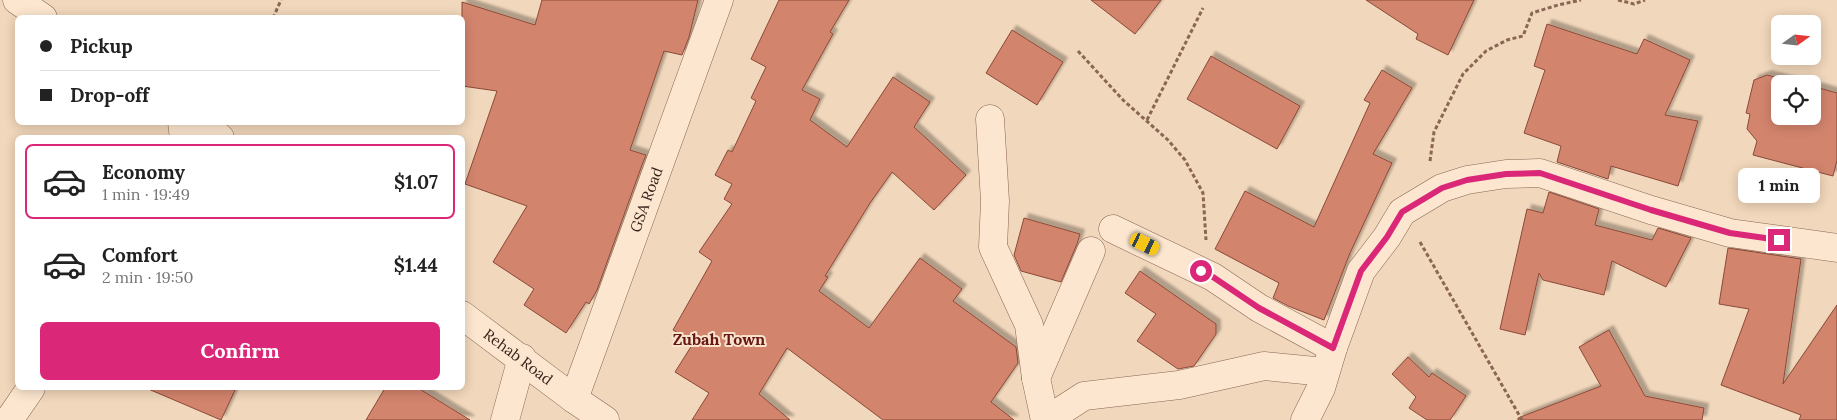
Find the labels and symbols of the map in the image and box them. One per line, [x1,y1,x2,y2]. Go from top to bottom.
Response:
north arrow [1771,15,1821,65]
street label: GSA Road [625,164,667,235]
callout: 1 min [1738,168,1820,202]
route end [1768,229,1790,251]
car [1128,231,1161,257]
route start [1190,260,1212,282]
street label: Rehab Road [480,324,557,389]
district label: Zubah Town [673,329,765,349]

